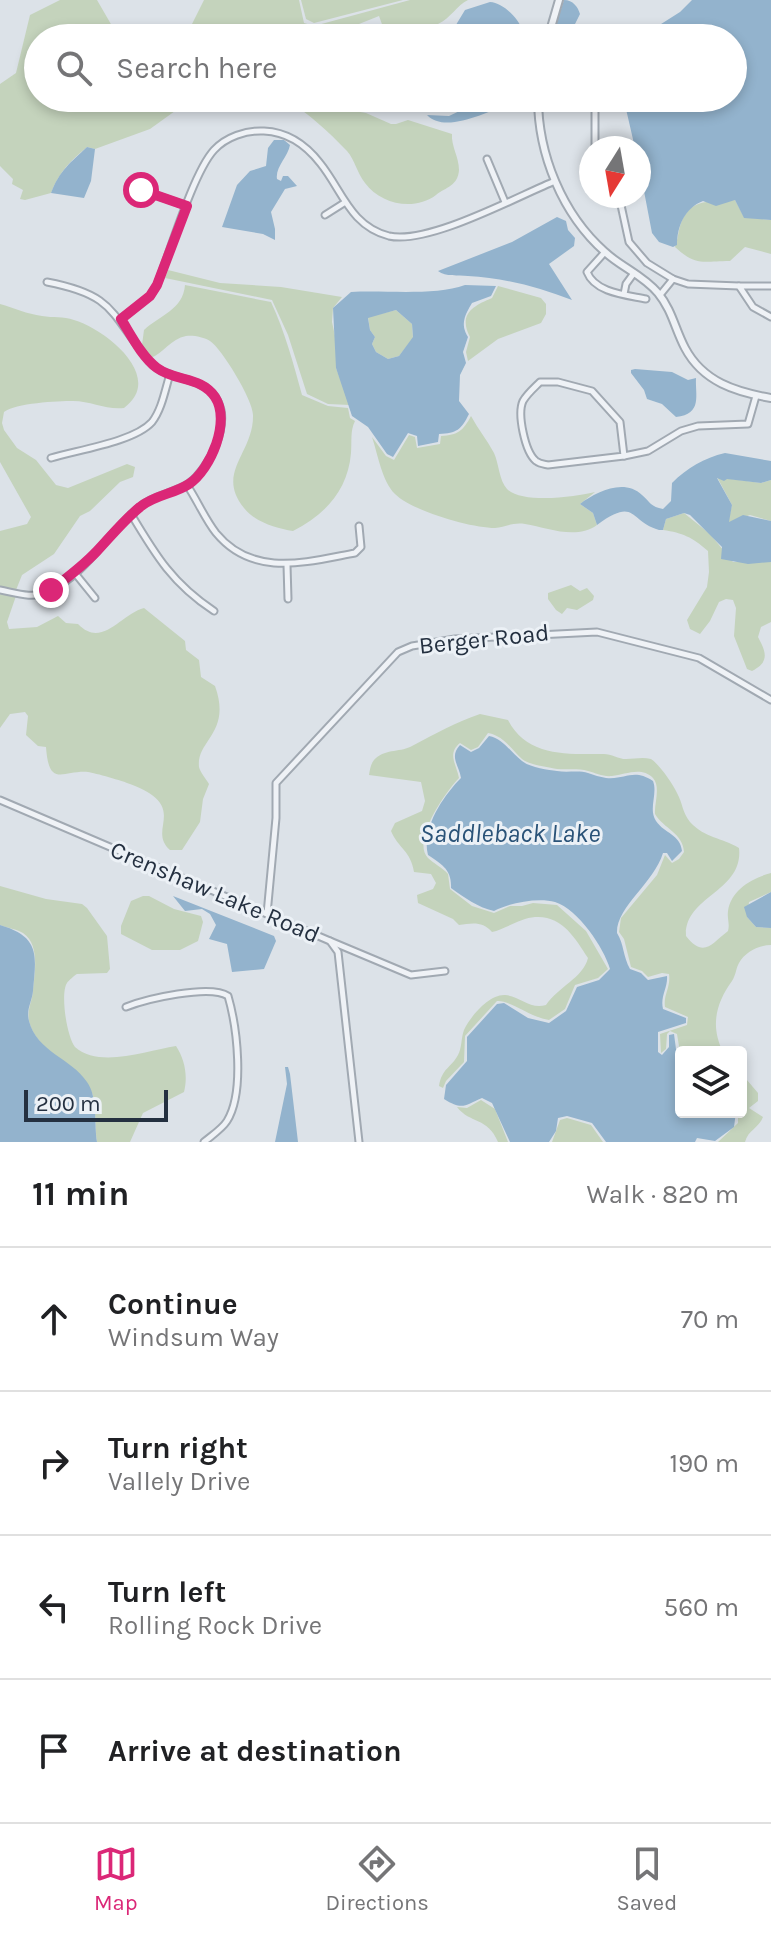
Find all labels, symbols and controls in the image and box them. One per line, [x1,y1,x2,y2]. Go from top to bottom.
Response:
search box [24,24,747,112]
icon: search [52,46,96,90]
text: Search here [116,50,277,86]
north arrow [579,136,651,208]
route start [123,172,159,208]
route end [33,572,69,608]
street label: Berger Road [417,618,551,660]
water label: Saddleback Lake [420,818,600,849]
street label: Crenshaw Lake Road [106,835,324,949]
map controls [675,1046,747,1118]
button: layers [675,1046,747,1118]
scale bar [24,1086,168,1122]
text: 200 m [36,1091,101,1117]
text: 11 min [32,1174,129,1214]
text: Walk · 820 m [586,1179,739,1210]
text: Continue [108,1286,238,1322]
icon: ahead [32,1297,76,1341]
text: 70 m [681,1304,739,1335]
text: Windsum Way [108,1322,279,1353]
text: Turn right [108,1430,248,1466]
icon: right [32,1441,76,1485]
text: 190 m [669,1448,739,1479]
text: Vallely Drive [108,1466,250,1497]
text: Turn left [108,1574,226,1610]
icon: left [32,1585,76,1629]
text: 560 m [664,1592,739,1623]
text: Rolling Rock Drive [108,1610,322,1641]
icon: arrive [32,1729,76,1773]
text: Arrive at destination [108,1733,402,1769]
tab: Map [94,1842,138,1916]
tab: Directions [325,1842,429,1916]
tab: Saved [616,1842,677,1916]

